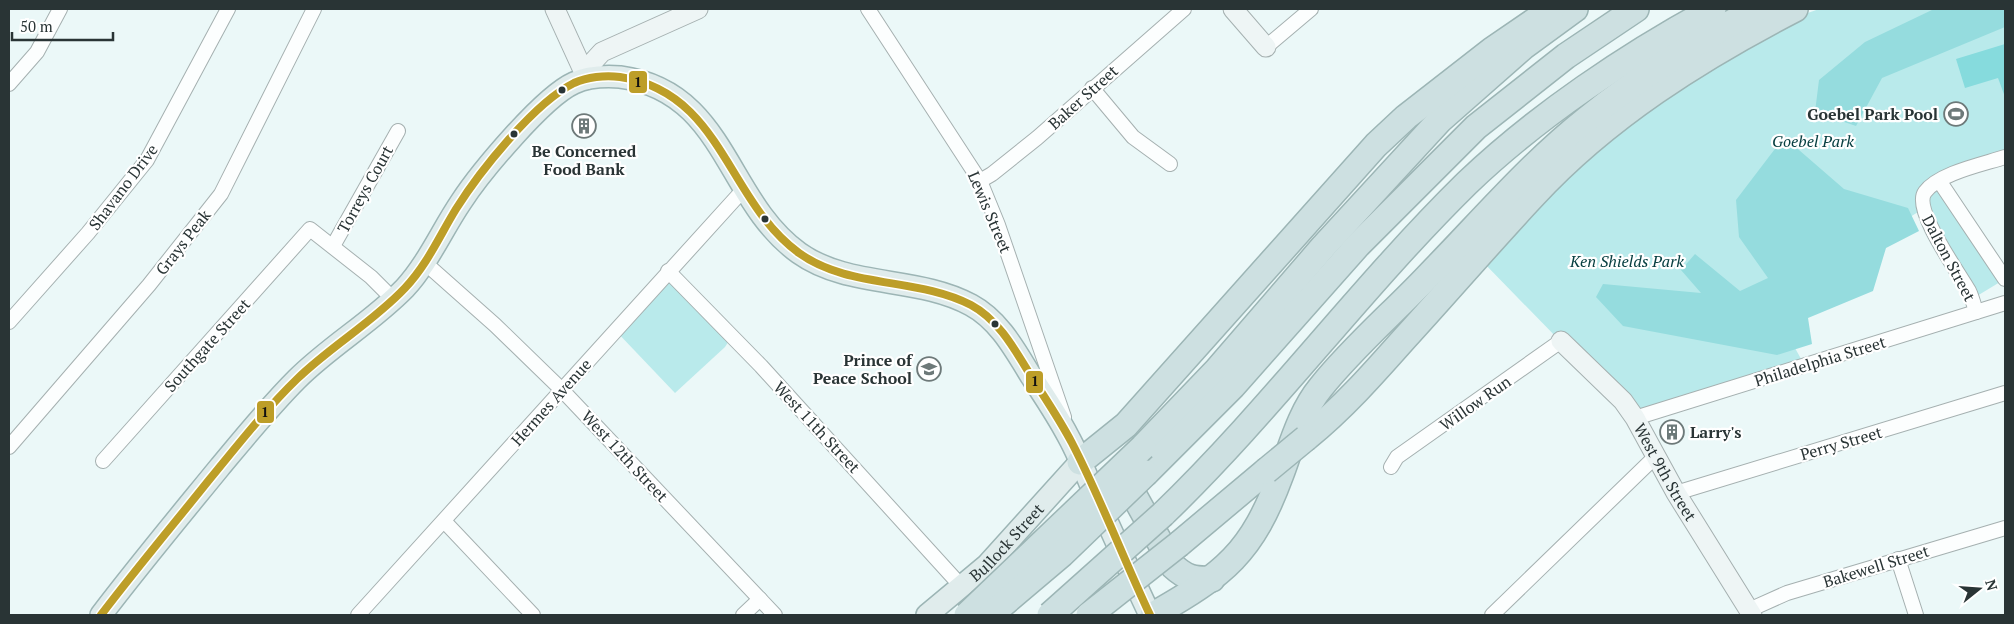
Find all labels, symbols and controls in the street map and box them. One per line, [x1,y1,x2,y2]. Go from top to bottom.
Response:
scale bar [12,10,114,42]
text: 50 m [20,16,53,36]
street label: Baker Street [1043,60,1123,134]
line badge: 1 [628,70,648,94]
text: 1 [634,72,642,91]
unlabelled marker [557,85,567,95]
sports icon: Goebel Park Pool [1943,101,1969,127]
place label: Goebel Park Pool [1807,103,1938,125]
building icon: Be Concerned Food Bank [571,113,597,139]
unlabelled marker [509,129,519,139]
park label: Goebel Park [1772,130,1854,152]
street label: Shavano Drive [83,139,163,235]
place label: Be Concerned Food Bank [532,140,637,180]
street label: Torreys Court [332,141,398,237]
street label: Lewis Street [963,168,1017,256]
street label: Grays Peak [150,204,216,279]
street label: Dalton Street [1917,211,1981,305]
unlabelled marker [760,214,770,224]
park label: Ken Shields Park [1569,250,1684,272]
street label: Southgate Street [159,293,255,397]
unlabelled marker [990,319,1000,329]
street label: Philadelphia Street [1752,331,1888,391]
place label: Prince of Peace School [813,349,914,389]
street label: Hermes Avenue [506,354,596,450]
school or university icon: Prince of Peace School [916,356,942,382]
line badge: 1 [1025,370,1044,394]
street label: Willow Run [1435,370,1515,436]
text: 1 [1031,371,1039,390]
street label: West 11th Street [769,376,865,478]
line badge: 1 [256,400,275,424]
text: 1 [261,402,269,421]
street label: West 12th Street [577,405,673,507]
street label: West 9th Street [1629,419,1702,525]
building icon: Larry's [1659,419,1685,445]
place label: Larry's [1690,421,1741,443]
street label: Perry Street [1797,421,1885,465]
street label: Bullock Street [965,498,1049,586]
street label: Bakewell Street [1820,539,1932,593]
north arrow [1954,564,2004,614]
text: N [1981,577,2003,593]

